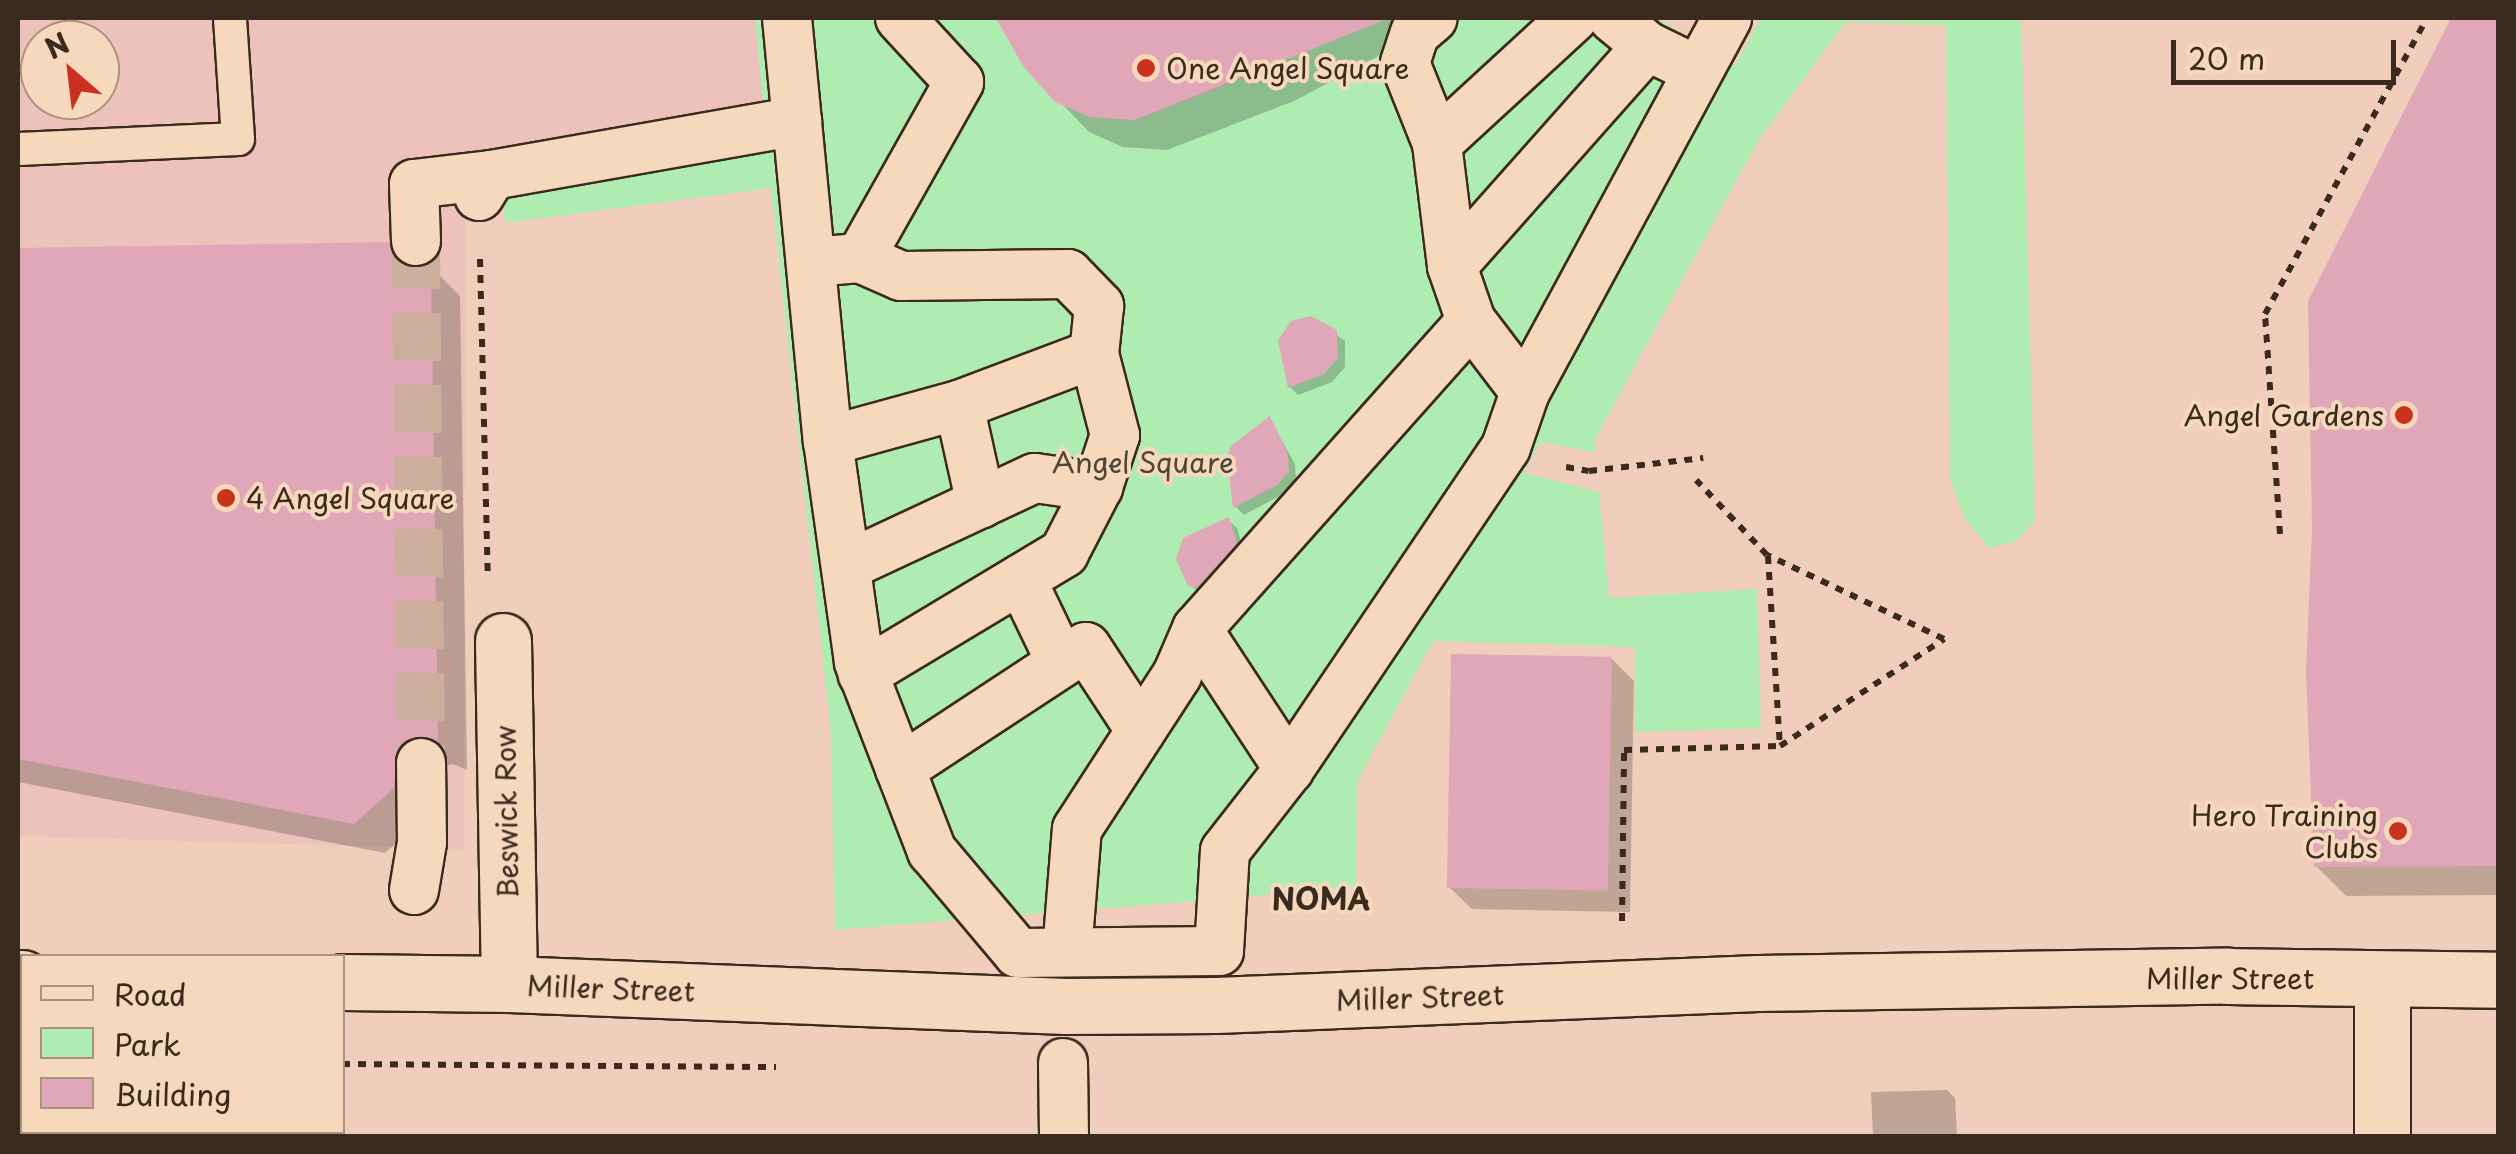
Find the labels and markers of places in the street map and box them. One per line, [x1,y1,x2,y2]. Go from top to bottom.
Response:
place label: One Angel Square [1166,51,1413,85]
marker: One Angel Square [1135,57,1157,79]
place label: Angel Gardens [2185,398,2384,432]
marker: Angel Gardens [2393,404,2415,426]
place label: 4 Angel Square [246,481,456,515]
marker: 4 Angel Square [215,487,237,509]
place label: Hero Training Clubs [2191,798,2378,864]
marker: Hero Training Clubs [2387,820,2409,842]

